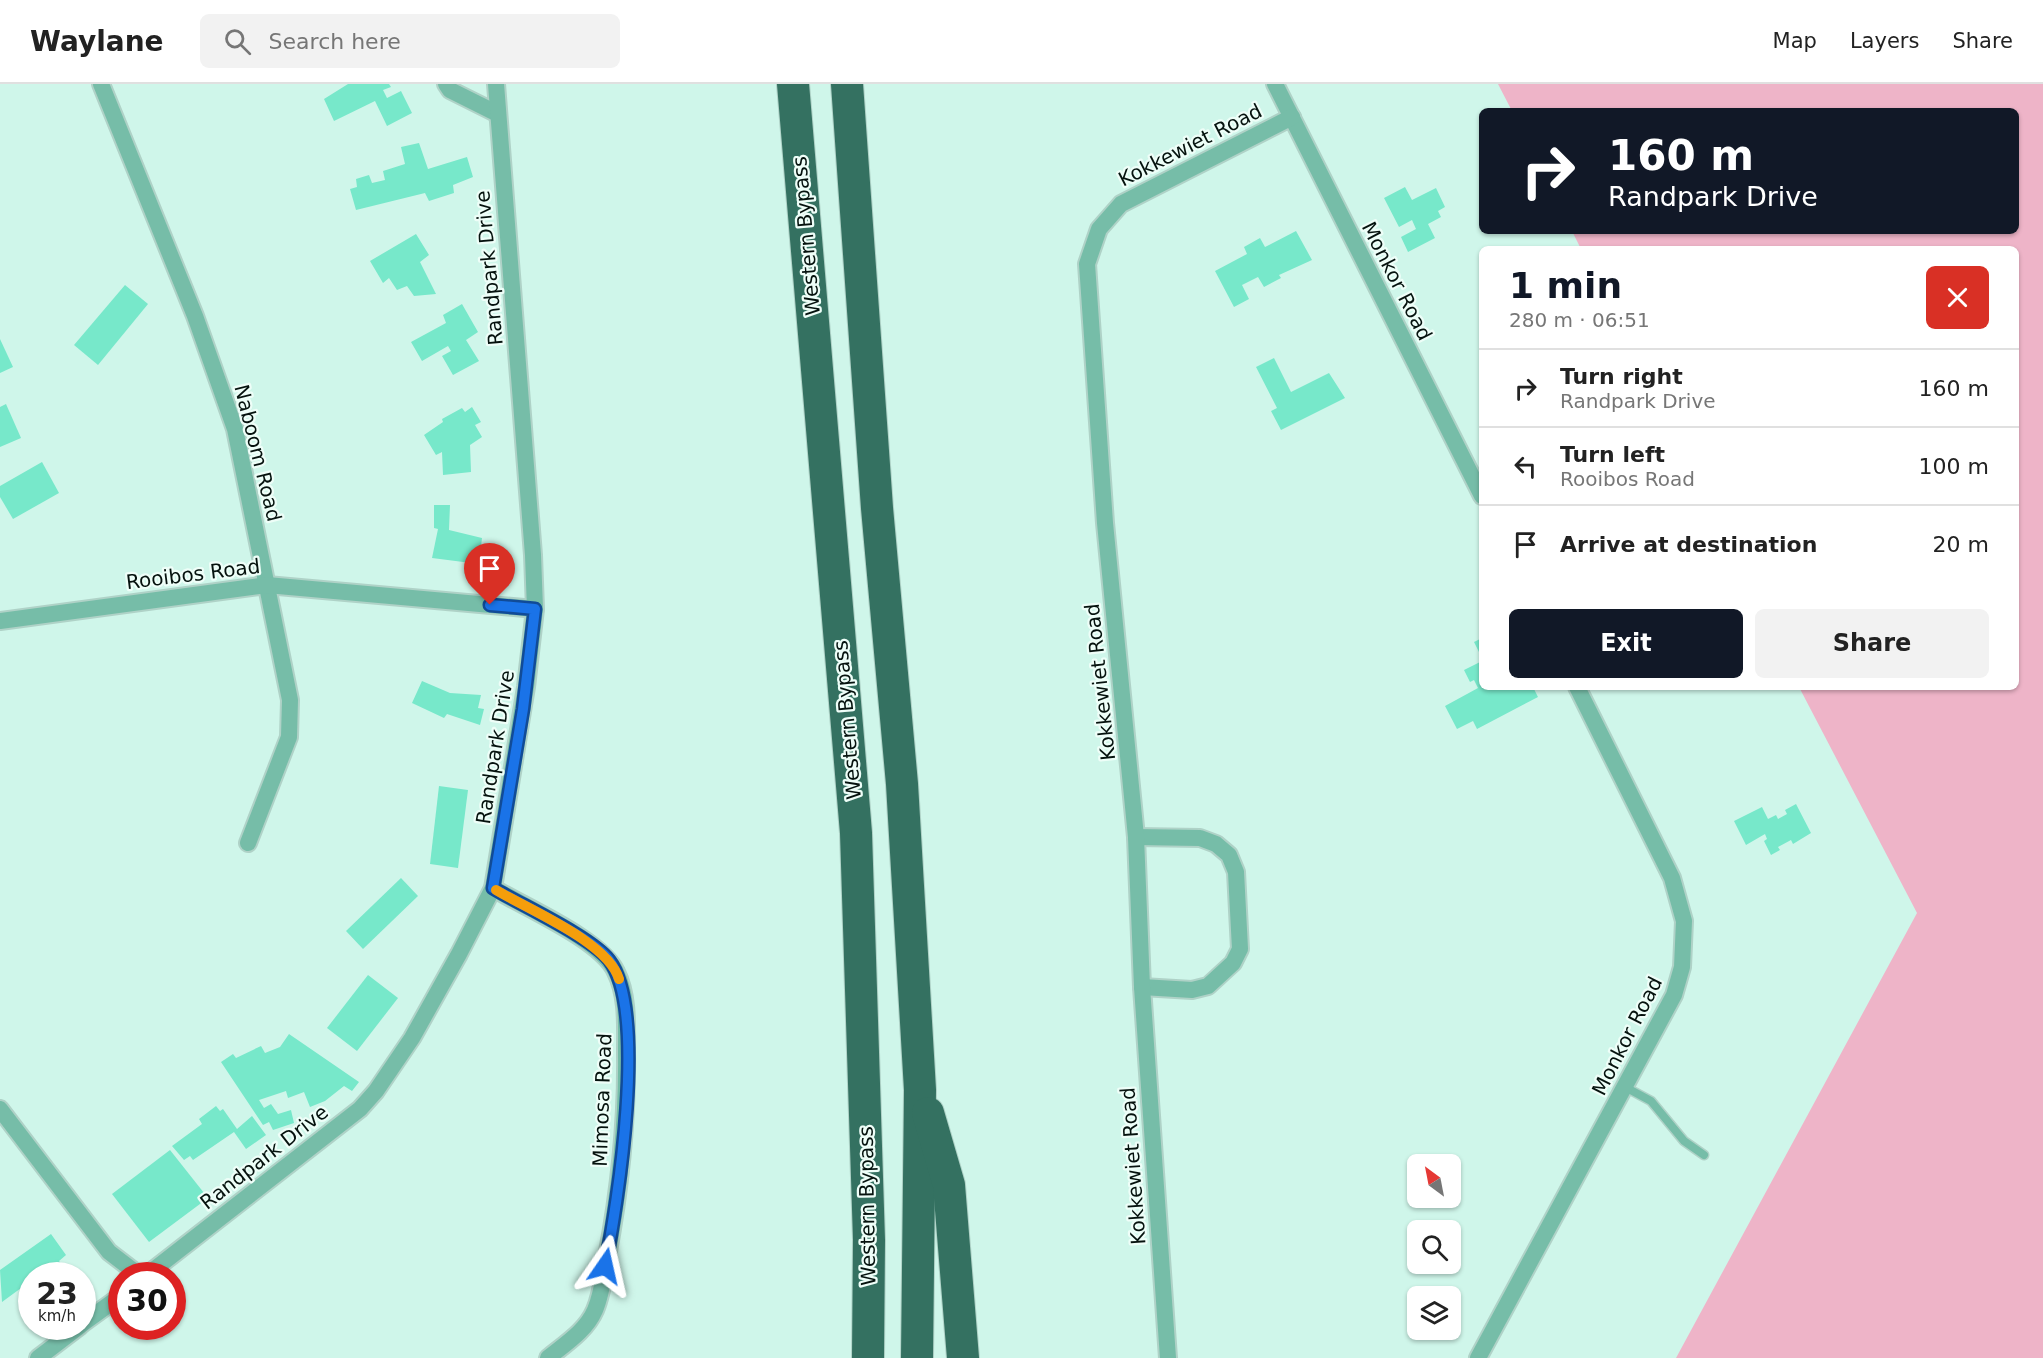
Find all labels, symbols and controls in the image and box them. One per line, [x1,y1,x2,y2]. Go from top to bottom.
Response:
search box [200,14,620,68]
text: Waylane [30,25,164,58]
icon: search [221,25,254,58]
text: Search here [269,29,401,54]
text: Map [1773,29,1817,53]
text: Layers [1850,29,1919,53]
text: Share [1952,29,2013,53]
street label: Kokkewiet Road [1114,99,1266,191]
text: 160 m [1608,131,1754,180]
icon: right [1509,132,1587,210]
street label: Western Bypass [787,155,825,317]
text: Randpark Drive [1608,181,1818,212]
street label: Randpark Drive [470,189,508,347]
street label: Monkor Road [1357,218,1437,344]
text: 1 min [1509,265,1622,306]
button: close [1926,266,1989,329]
text: 280 m · 06:51 [1509,308,1650,332]
text: Turn right [1560,364,1683,389]
icon: right [1509,372,1542,405]
text: 160 m [1919,376,1989,401]
street label: Naboom Road [229,382,287,524]
text: Randpark Drive [1560,389,1716,413]
text: Turn left [1560,442,1665,467]
icon: left [1509,450,1542,483]
text: 100 m [1919,454,1989,479]
text: Rooibos Road [1560,467,1695,491]
icon: arrive [1509,528,1542,561]
text: Arrive at destination [1560,532,1817,557]
text: 20 m [1933,532,1989,557]
pin [464,543,515,605]
icon: arrive [473,552,506,585]
street label: Rooibos Road [125,554,261,594]
street label: Kokkewiet Road [1080,602,1120,762]
button: Exit [1509,609,1743,678]
button: Share [1755,609,1989,678]
street label: Western Bypass [828,639,866,801]
street label: Randpark Drive [471,668,519,826]
street label: Monkor Road [1587,973,1667,1099]
street label: Mimosa Road [588,1033,616,1167]
street label: Kokkewiet Road [1116,1086,1150,1246]
street label: Randpark Drive [195,1100,333,1214]
street label: Western Bypass [854,1126,880,1286]
north arrow [1407,1154,1461,1208]
map controls [1407,1154,1461,1340]
button: search [1407,1220,1461,1274]
position arrow [573,1234,637,1298]
speed limit sign: 30 [108,1262,186,1340]
text: 23 [36,1276,78,1311]
button: layers [1407,1286,1461,1340]
text: km/h [38,1307,76,1325]

